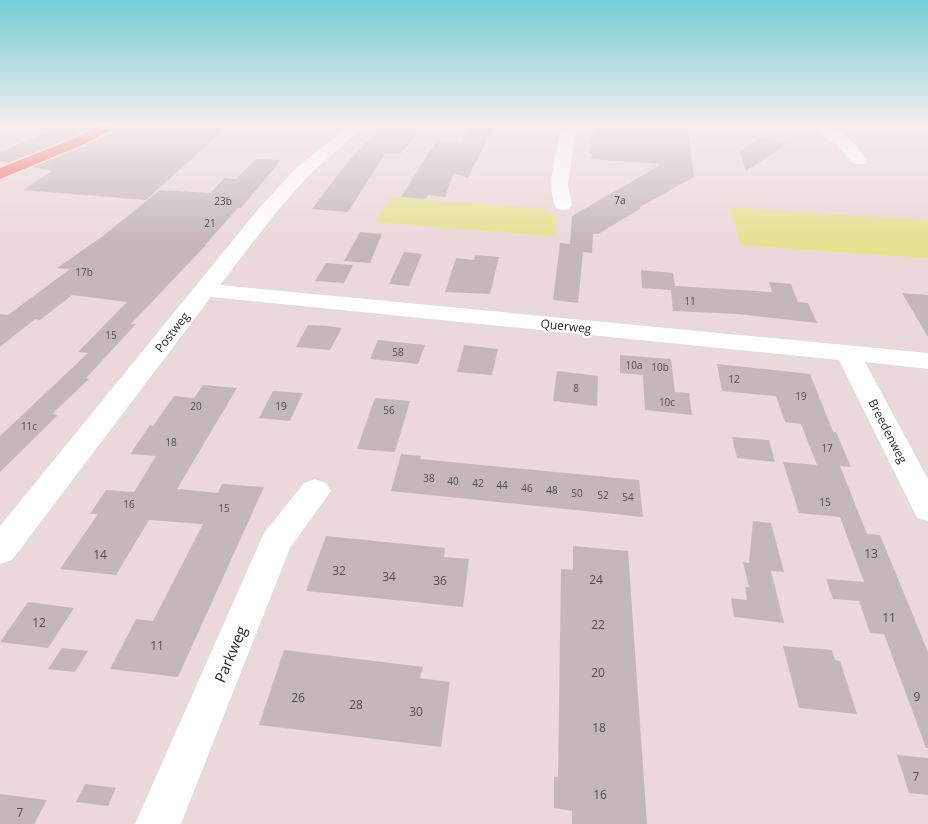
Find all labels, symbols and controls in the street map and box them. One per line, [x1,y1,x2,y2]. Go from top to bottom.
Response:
house number: 7a [614,193,626,207]
house number: 23b [214,194,232,208]
house number: 21 [204,216,216,230]
house number: 17b [75,265,93,279]
house number: 11 [684,294,696,308]
street label: Postweg [151,308,193,356]
street label: Querweg [540,315,593,337]
house number: 15 [105,328,117,342]
house number: 58 [392,345,404,359]
house number: 10a [626,358,643,372]
house number: 10b [651,360,669,374]
house number: 12 [728,372,740,386]
house number: 8 [573,381,579,395]
house number: 19 [795,389,807,403]
house number: 10c [659,395,675,409]
street label: Breedenweg [865,396,912,467]
house number: 20 [190,399,202,413]
house number: 19 [275,399,287,413]
house number: 56 [383,403,395,417]
house number: 11c [21,419,37,433]
house number: 18 [165,435,177,449]
house number: 17 [821,441,833,455]
house number: 38 [423,471,435,485]
house number: 40 [447,474,459,488]
house number: 42 [472,476,484,490]
house number: 44 [496,478,508,492]
house number: 46 [521,481,533,495]
house number: 48 [546,483,558,497]
house number: 50 [571,486,583,500]
house number: 52 [597,488,609,502]
house number: 54 [622,490,634,504]
house number: 15 [819,495,831,509]
house number: 16 [123,497,135,511]
house number: 15 [218,501,230,515]
house number: 13 [864,545,878,562]
house number: 14 [93,546,107,563]
house number: 32 [332,562,346,579]
house number: 34 [382,568,396,585]
house number: 24 [589,571,603,588]
house number: 36 [433,572,447,589]
house number: 11 [882,609,896,626]
house number: 12 [32,614,46,631]
house number: 22 [591,616,605,633]
street label: Parkweg [209,623,251,685]
house number: 11 [150,637,164,654]
house number: 20 [591,664,605,681]
house number: 9 [914,688,921,705]
house number: 26 [291,689,305,706]
house number: 28 [349,696,363,713]
house number: 30 [409,703,423,720]
house number: 18 [592,719,606,736]
house number: 7 [913,768,920,785]
house number: 16 [593,786,607,803]
house number: 7 [17,804,24,821]

